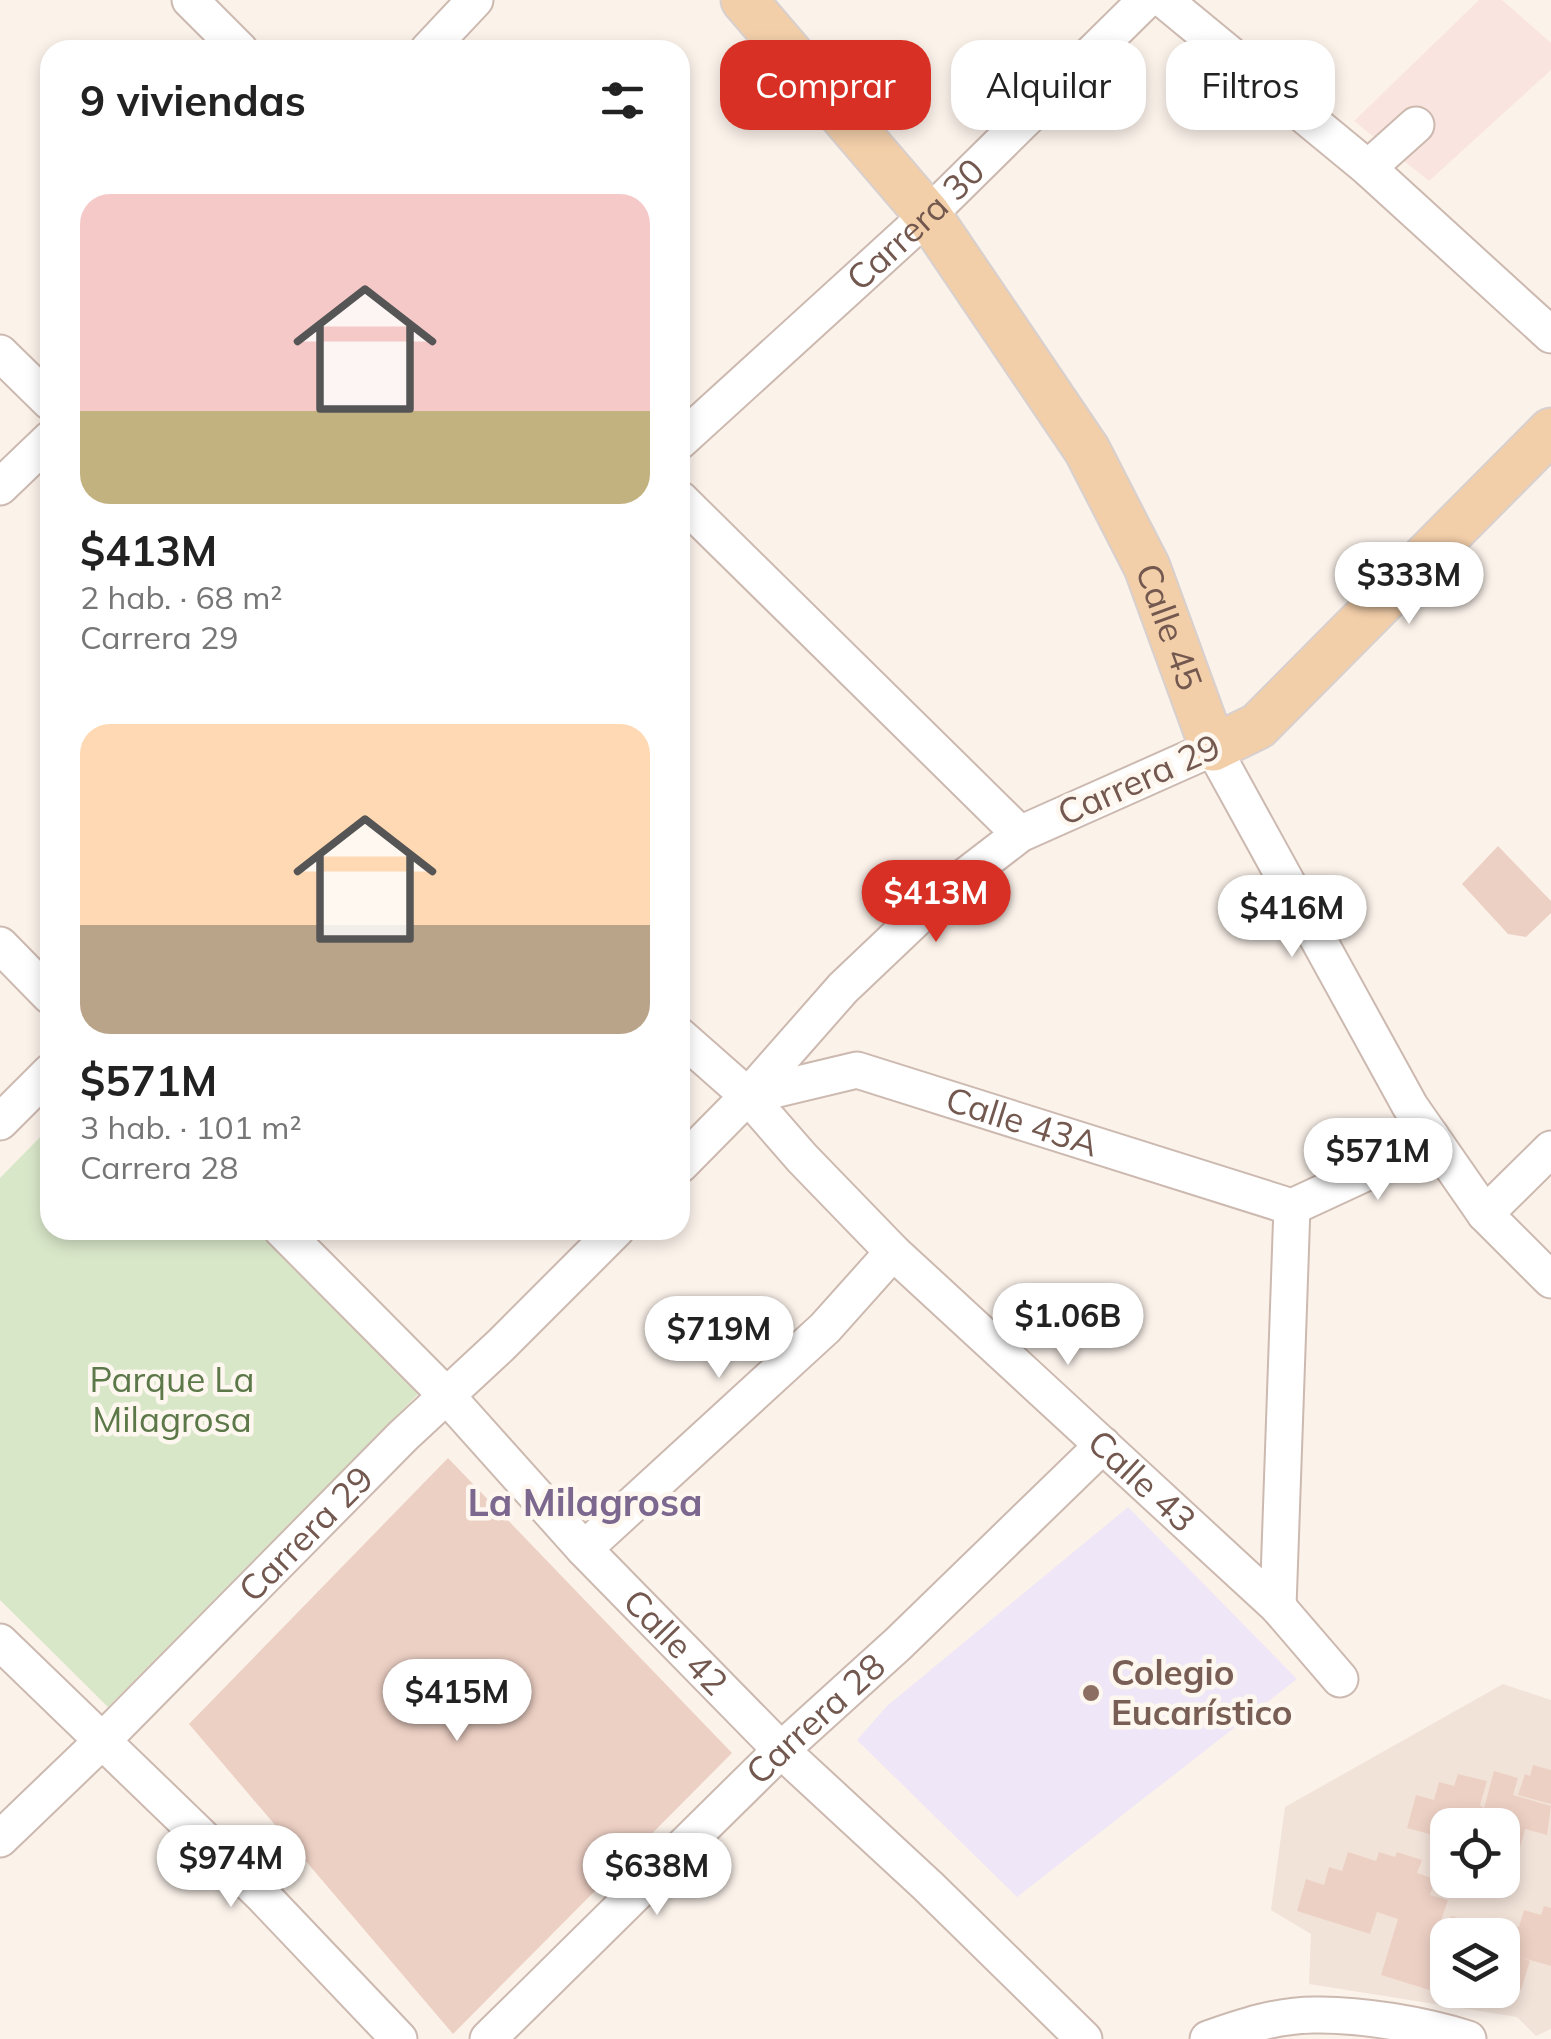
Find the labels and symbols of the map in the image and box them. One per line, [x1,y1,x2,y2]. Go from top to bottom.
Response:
street label: Carrera 30 [837,149,993,299]
pin: $333M [1339,542,1479,627]
street label: Calle 45 [1127,557,1213,696]
street label: Carrera 29 [1051,724,1227,834]
pin: $413M [866,860,1006,945]
pin: $416M [1222,875,1362,960]
street label: Calle 43A [941,1076,1104,1166]
pin: $571M [1308,1118,1448,1203]
pin: $1.06B [987,1283,1149,1368]
pin: $719M [649,1296,789,1381]
park label: Parque La Milagrosa [90,1357,254,1441]
street label: Calle 43 [1079,1420,1206,1541]
street label: Carrera 29 [229,1456,382,1611]
district label: La Milagrosa [467,1478,703,1526]
street label: Calle 42 [614,1579,738,1704]
street label: Carrera 28 [736,1644,894,1793]
place label: Colegio Eucarístico [1111,1650,1293,1734]
pin: $415M [387,1659,527,1744]
marker: Colegio Eucarístico [1080,1682,1102,1704]
pin: $974M [161,1825,301,1910]
pin: $638M [587,1833,727,1918]

